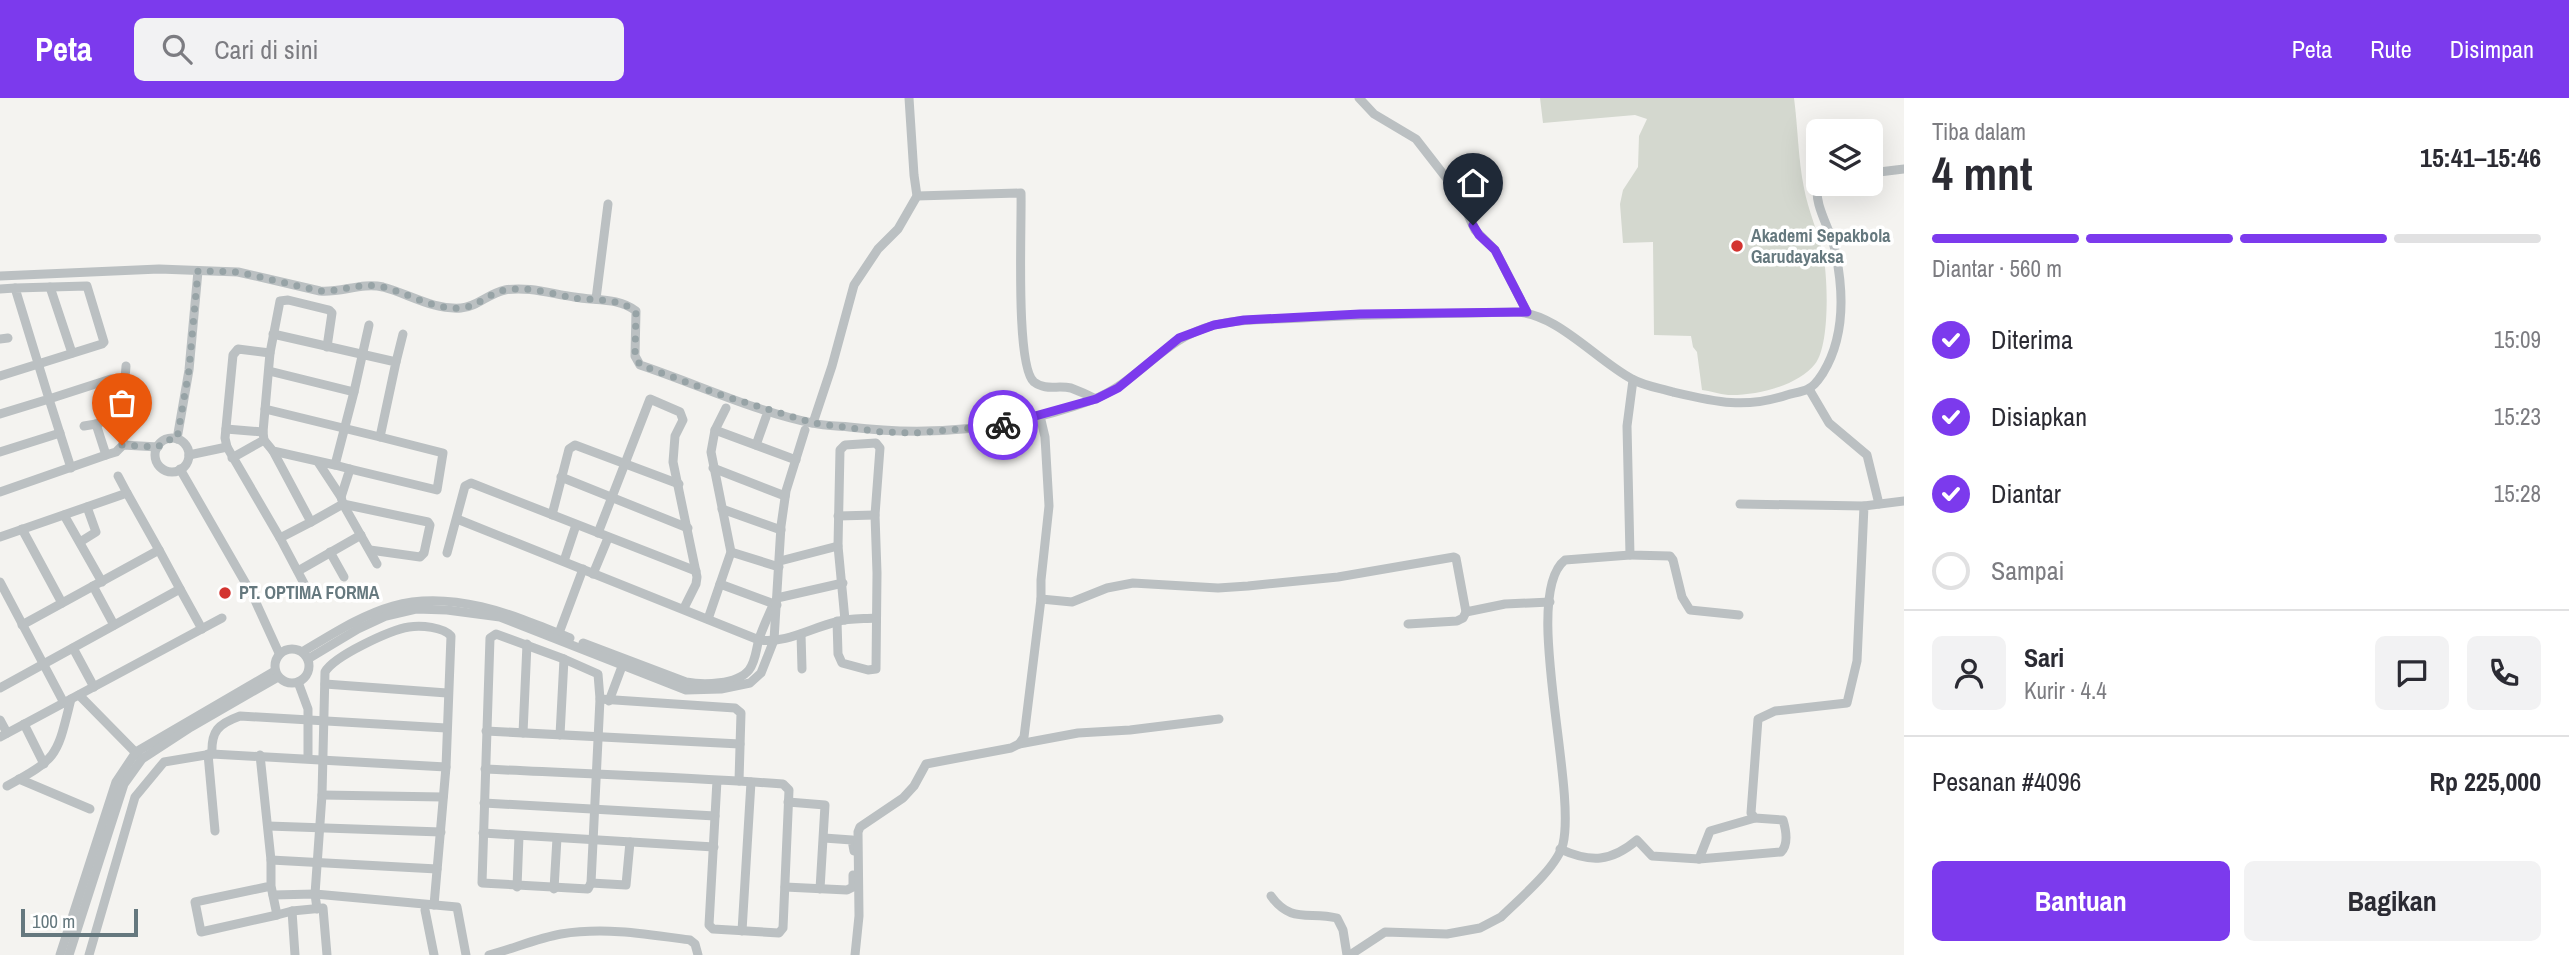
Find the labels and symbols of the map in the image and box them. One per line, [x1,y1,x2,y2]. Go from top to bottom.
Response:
pin [1443,153,1503,225]
place label: Akademi Sepakbola Garudayaksa [1751,223,1891,269]
marker: Akademi Sepakbola Garudayaksa [1729,238,1745,254]
pin [92,373,152,445]
courier [968,390,1038,460]
place label: PT. OPTIMA FORMA [239,580,380,605]
marker: PT. OPTIMA FORMA [217,585,233,601]
scale bar [21,906,138,938]

